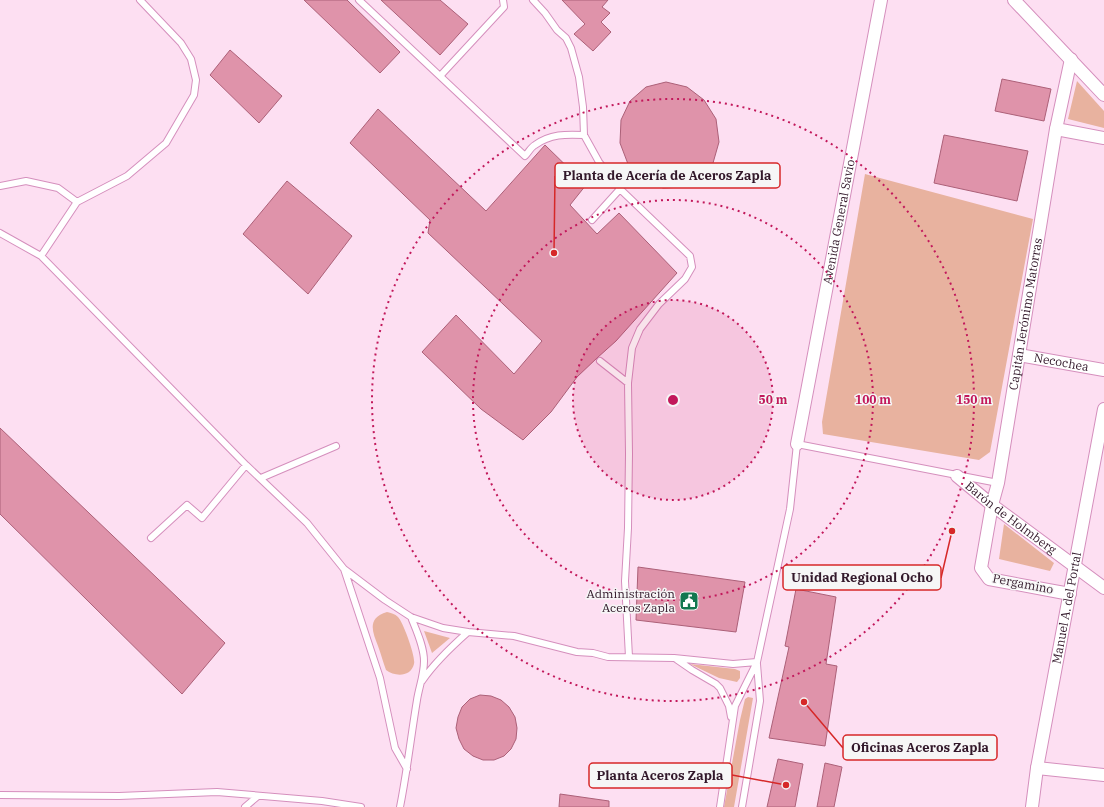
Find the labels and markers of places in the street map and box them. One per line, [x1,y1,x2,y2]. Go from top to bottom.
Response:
callout: Planta de Acería de Aceros Zapla [555,163,780,188]
centre of rings [666,393,680,407]
callout: Unidad Regional Ocho [783,565,941,590]
place label: Administración Aceros Zapla [587,586,675,615]
public building icon: Administración Aceros Zapla [678,590,700,612]
callout: Oficinas Aceros Zapla [843,735,997,760]
callout: Planta Aceros Zapla [589,763,732,788]

